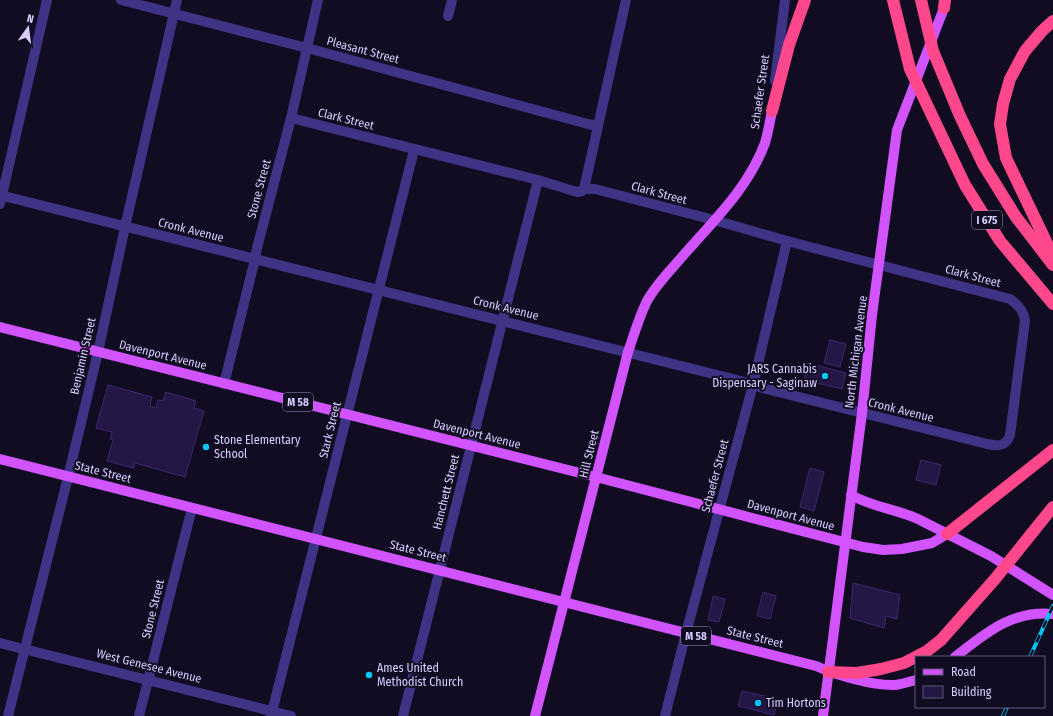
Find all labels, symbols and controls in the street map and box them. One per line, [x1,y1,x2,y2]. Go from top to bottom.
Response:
north arrow [8,8,48,48]
text: N [26,12,35,26]
street label: Pleasant Street [325,34,401,66]
street label: Schaefer Street [748,54,772,130]
street label: Clark Street [317,105,375,133]
street label: Stone Street [244,158,274,220]
street label: Clark Street [630,179,688,207]
road number: I 675 [972,211,1002,229]
street label: Cronk Avenue [157,215,225,245]
street label: Clark Street [944,262,1002,290]
street label: Cronk Avenue [472,293,540,323]
street label: North Michigan Avenue [842,295,870,409]
street label: Benjamin Street [67,316,99,396]
street label: Davenport Avenue [118,337,208,373]
place label: JARS Cannabis Dispensary - Saginaw [712,362,817,390]
marker: JARS Cannabis Dispensary - Saginaw [820,371,830,381]
road number: M 58 [283,393,313,411]
street label: Cronk Avenue [867,395,935,425]
street label: Stark Street [316,400,344,460]
street label: Davenport Avenue [432,416,522,452]
street label: Hill Street [576,428,602,479]
place label: Stone Elementary School [214,433,301,461]
street label: Schaefer Street [699,438,732,514]
marker: Stone Elementary School [201,442,211,452]
street label: Hanchett Street [430,453,462,531]
street label: State Street [73,458,133,486]
street label: Davenport Avenue [746,497,836,533]
street label: State Street [388,537,448,565]
street label: Stone Street [139,578,167,640]
street label: State Street [725,623,785,651]
road number: M 58 [681,627,711,645]
street label: West Genesee Avenue [95,646,203,686]
legend [915,656,1045,708]
place label: Ames United Methodist Church [377,661,463,689]
text: Road [951,665,976,679]
marker: Ames United Methodist Church [364,670,374,680]
text: Building [951,685,992,699]
place label: Tim Hortons [766,696,826,710]
marker: Tim Hortons [753,698,763,708]

